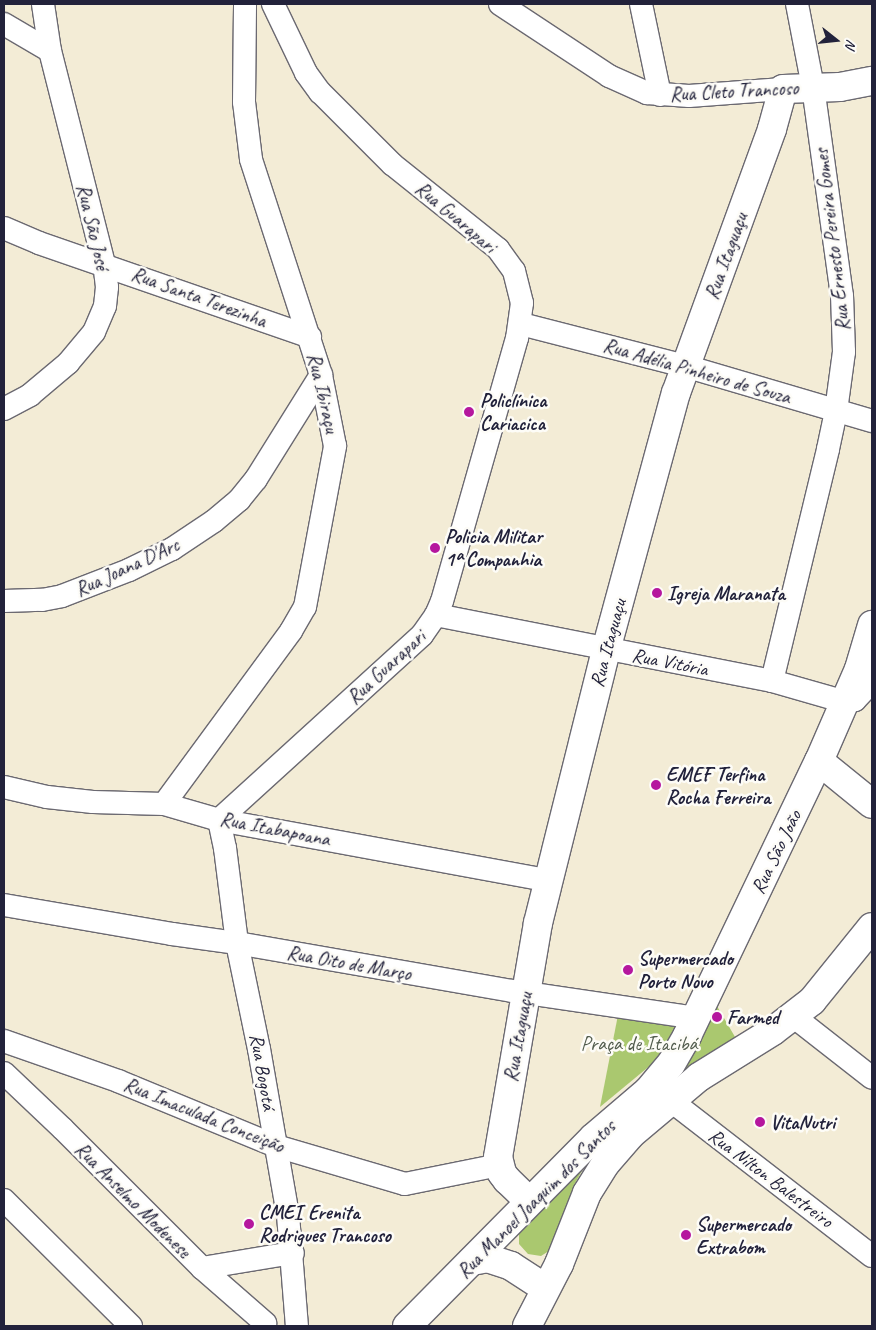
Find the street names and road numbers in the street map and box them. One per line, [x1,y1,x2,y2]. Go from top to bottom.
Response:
street label: Rua Cleto Trancoso [669,76,799,106]
street label: Rua Ernesto Pereira Gomes [809,147,855,333]
street label: Rua Guarapari [411,176,501,258]
street label: Rua São José [72,182,114,272]
street label: Rua Itaguaçu [699,209,753,303]
street label: Rua Santa Terezinha [128,261,270,333]
street label: Rua Adélia Pinheiro de Souza [601,333,793,409]
street label: Rua Ibiraçu [302,351,344,435]
street label: Rua Joana D'Arc [71,533,183,601]
street label: Rua Itaguaçu [585,596,631,690]
street label: Rua Guarapari [342,625,430,709]
street label: Rua Vitória [630,643,710,681]
street label: Rua Itabapoana [218,807,332,851]
street label: Rua São João [746,807,806,897]
street label: Rua Oito de Março [285,940,413,986]
street label: Rua Itaguaçu [498,990,538,1084]
street label: Rua Bogotá [244,1032,282,1112]
street label: Rua Imaculada Conceição [120,1072,288,1158]
street label: Rua Manoel Joaquim dos Santos [451,1114,621,1284]
street label: Rua Nílton Balestreiro [703,1123,839,1233]
street label: Rua Anselmo Modenese [70,1137,196,1263]

